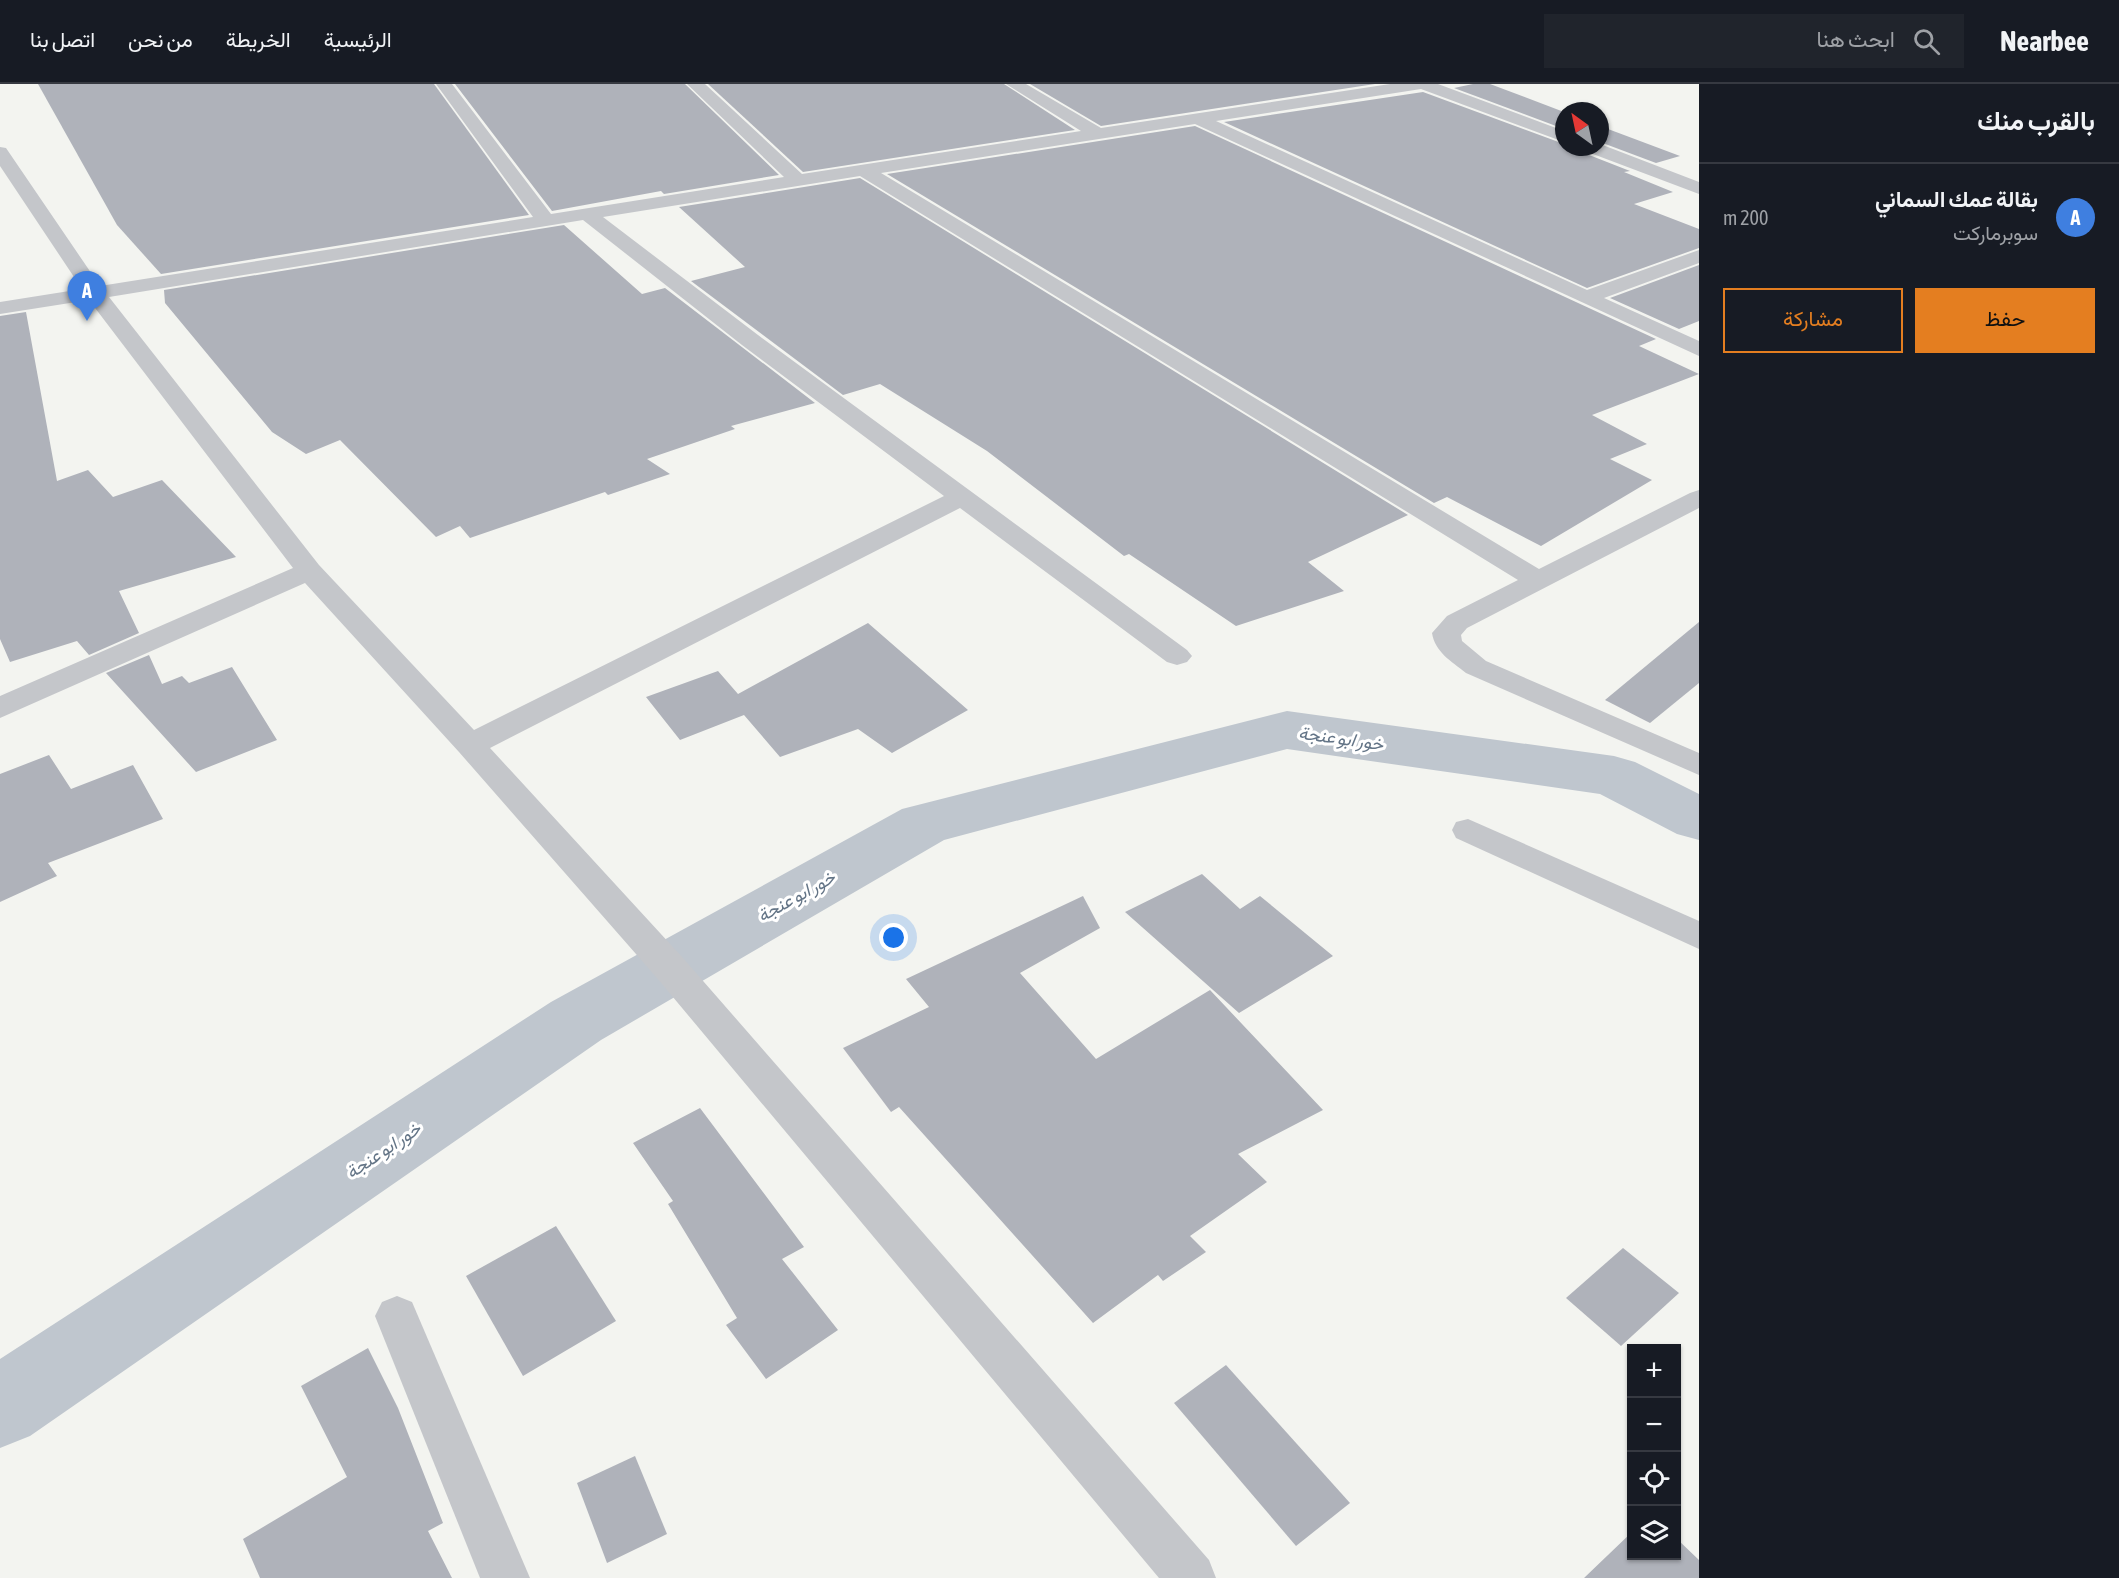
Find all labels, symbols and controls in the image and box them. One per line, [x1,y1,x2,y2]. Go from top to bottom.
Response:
search box [1544,14,1964,68]
icon: search [1910,25,1943,58]
text: Nearbee [2000,25,2089,57]
text: ابحث هنا [1816,26,1895,52]
text: اتصل بنا [30,27,95,51]
text: من نحن [128,27,193,51]
text: الخريطة [226,27,291,51]
text: الرئيسية [324,27,392,51]
north arrow [1555,102,1609,156]
text: بالقرب منك [1977,106,2095,136]
text: بقالة عمك السماني [1875,186,2038,212]
text: 200 m [1723,206,1768,229]
text: A [2071,206,2080,229]
text: سوبرماركت [1953,221,2038,244]
pin: A [68,272,106,321]
button: مشاركة [1723,288,1903,353]
button: حفظ [1915,288,2095,353]
water label: خور ابو عنجة [1297,722,1386,755]
water label: خور ابو عنجة [753,866,840,927]
your location [879,923,908,952]
water label: خور ابو عنجة [342,1117,426,1184]
map controls [1627,1344,1681,1560]
button: + [1627,1344,1681,1398]
button: − [1627,1398,1681,1452]
button: locate [1627,1452,1681,1506]
button: layers [1627,1506,1681,1560]

